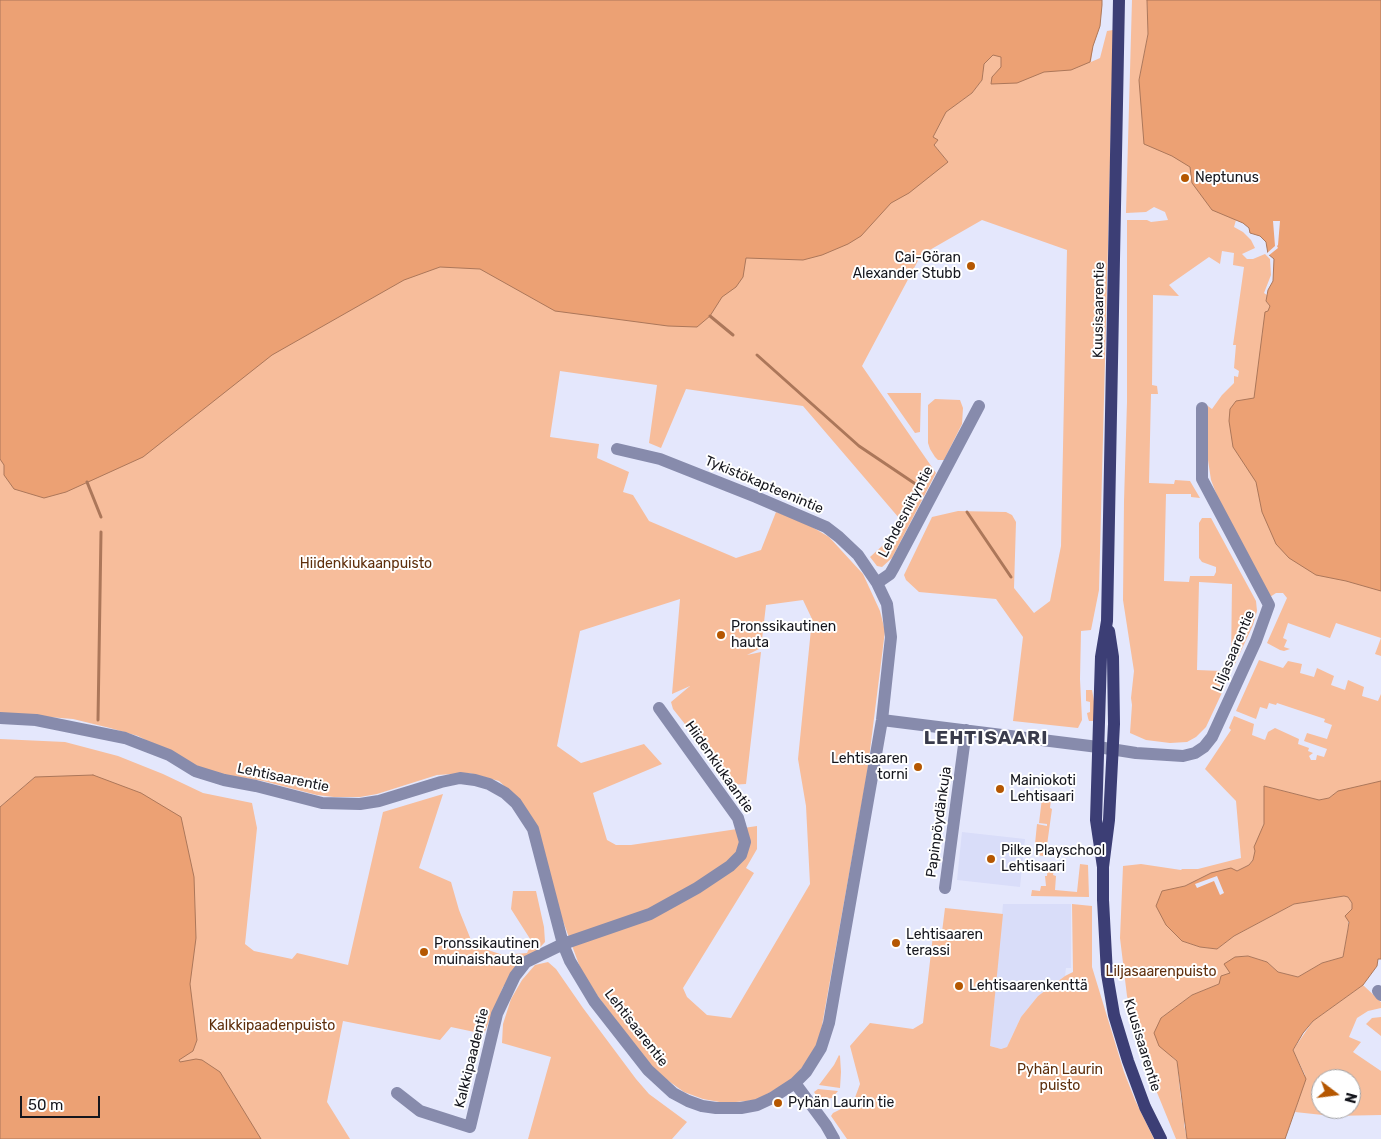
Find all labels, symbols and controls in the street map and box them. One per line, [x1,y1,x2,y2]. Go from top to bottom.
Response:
place label: Neptunus [1195,170,1259,186]
marker: Neptunus [1179,172,1191,184]
place label: Cai-Göran Alexander Stubb [853,250,961,282]
marker: Cai-Göran Alexander Stubb [965,260,977,272]
street label: Kuusisaarentie [1090,262,1108,358]
street label: Tykistökapteenintie [702,452,826,518]
street label: Lehdesniityntie [875,463,937,561]
park label: Hiidenkiukaanpuisto [300,556,432,572]
street label: Liljasaarentie [1209,608,1259,694]
place label: Pronssikautinen hauta [731,619,836,652]
marker: Pronssikautinen hauta [715,629,727,641]
street label: Hiidenkiukaantie [681,718,757,816]
district label: LEHTISAARI [922,728,1050,750]
place label: Lehtisaaren torni [831,751,908,784]
street label: Lehtisaarentie [235,760,331,796]
marker: Lehtisaaren torni [912,761,924,773]
street label: Papinpöydänkuja [923,765,955,879]
place label: Mainiokoti Lehtisaari [1010,773,1076,806]
marker: Mainiokoti Lehtisaari [994,783,1006,795]
place label: Pilke Playschool Lehtisaari [1001,843,1105,876]
marker: Pilke Playschool Lehtisaari [985,853,997,865]
place label: Lehtisaaren terassi [906,927,983,960]
place label: Pronssikautinen muinaishauta [434,936,539,969]
marker: Lehtisaaren terassi [890,937,902,949]
marker: Pronssikautinen muinaishauta [418,946,430,958]
park label: Liljasaarenpuisto [1106,964,1216,980]
place label: Lehtisaarenkenttä [969,978,1088,994]
marker: Lehtisaarenkenttä [953,980,965,992]
street label: Lehtisaarentie [601,986,671,1070]
street label: Kuusisaarentie [1120,997,1164,1093]
street label: Kalkkipaadentie [451,1006,493,1110]
park label: Kalkkipaadenpuisto [209,1018,335,1034]
park label: Pyhän Laurin puisto [1017,1062,1103,1094]
north arrow [1311,1069,1361,1119]
scale bar [22,1086,102,1118]
text: N [1340,1091,1360,1105]
place label: Pyhän Laurin tie [788,1095,894,1111]
text: 50 m [28,1096,63,1114]
marker: Pyhän Laurin tie [772,1097,784,1109]

